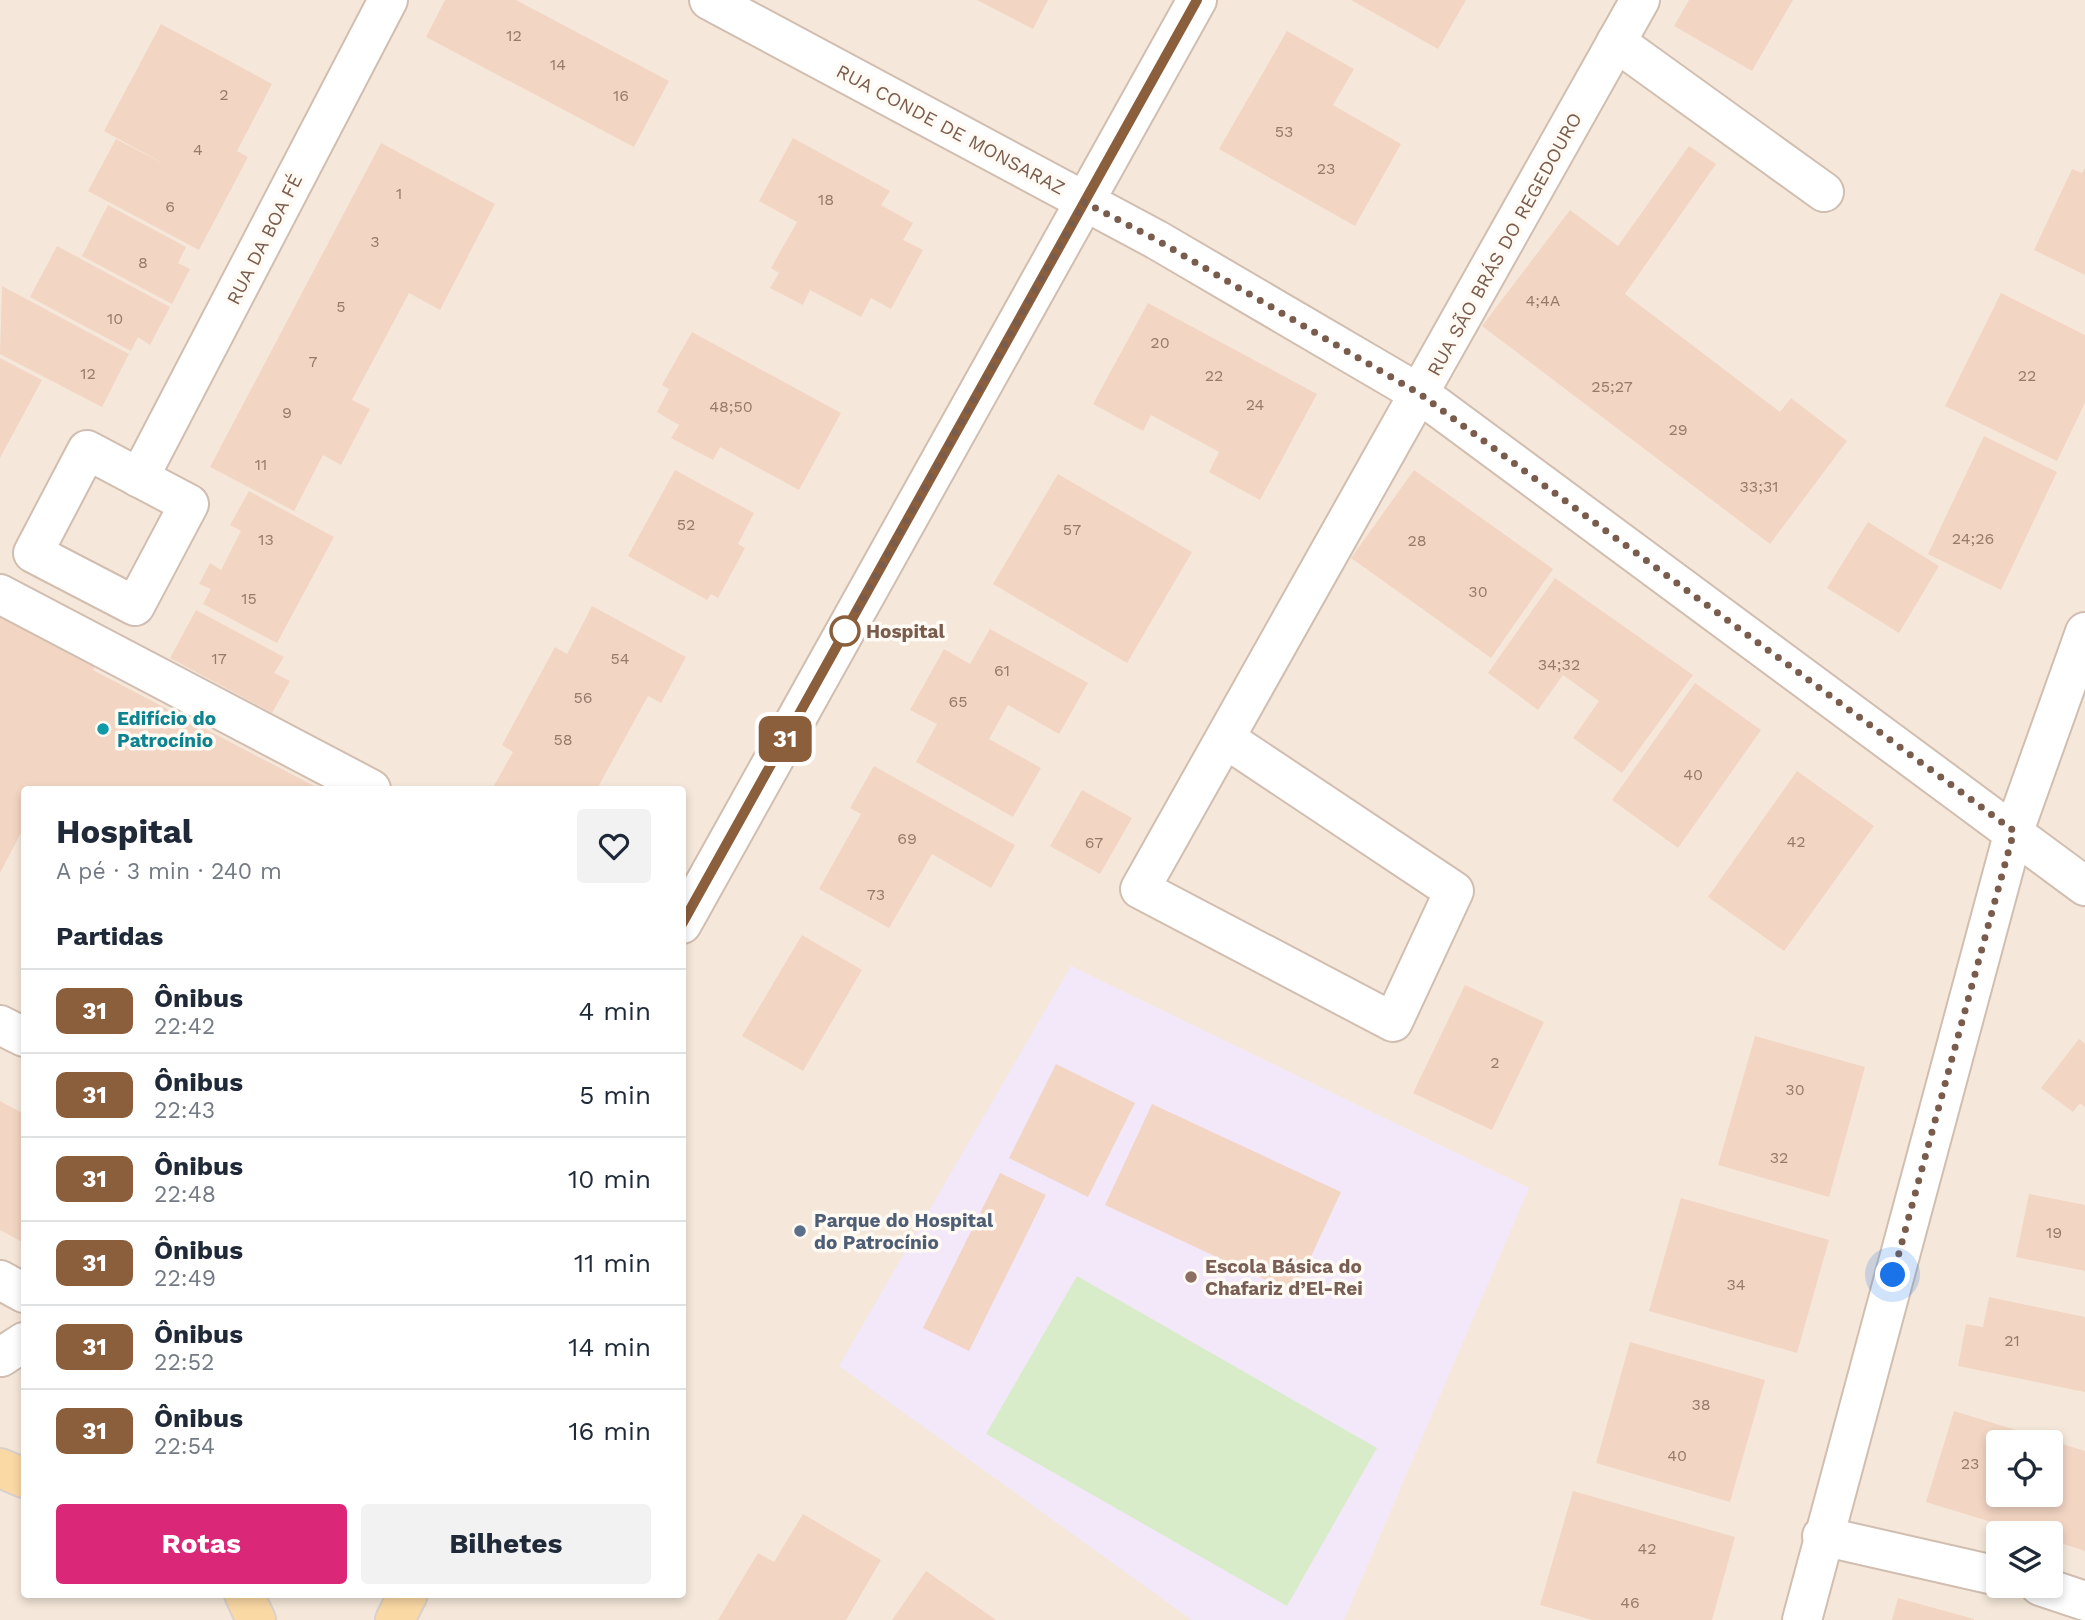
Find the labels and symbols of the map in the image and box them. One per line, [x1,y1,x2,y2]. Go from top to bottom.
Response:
house number: 12 [506,26,522,45]
house number: 14 [550,55,566,74]
street label: RUA CONDE DE MONSARAZ [832,59,1069,200]
house number: 2 [219,85,229,104]
house number: 16 [613,86,629,105]
street label: RUA SÃO BRÁS DO REGEDOURO [1422,108,1587,380]
house number: 53 [1275,122,1293,141]
house number: 4 [193,140,203,159]
house number: 23 [1317,159,1335,178]
street label: RUA DA BOA FÉ [222,170,307,308]
house number: 1 [396,184,402,203]
house number: 18 [818,190,834,209]
house number: 6 [165,197,175,216]
house number: 3 [370,232,380,251]
house number: 8 [138,253,148,272]
house number: 4;4A [1526,291,1561,310]
house number: 5 [336,297,346,316]
house number: 10 [107,309,123,328]
house number: 20 [1150,333,1170,352]
house number: 7 [309,352,318,371]
house number: 12 [80,364,96,383]
house number: 22 [1205,366,1223,385]
house number: 22 [2018,366,2036,385]
house number: 25;27 [1591,377,1633,396]
house number: 24 [1246,395,1265,414]
house number: 48;50 [709,397,753,416]
house number: 9 [282,403,292,422]
house number: 29 [1668,420,1688,439]
house number: 11 [255,455,267,474]
house number: 33;31 [1740,477,1778,496]
house number: 52 [677,515,695,534]
house number: 57 [1063,520,1081,539]
house number: 24;26 [1952,529,1994,548]
house number: 13 [258,530,274,549]
house number: 28 [1407,531,1427,550]
house number: 30 [1468,582,1488,601]
house number: 15 [241,589,257,608]
marker: Hospital [830,616,860,646]
place label: Hospital [866,620,945,643]
house number: 17 [211,649,227,668]
house number: 54 [610,649,630,668]
house number: 34;32 [1538,655,1580,674]
house number: 61 [994,661,1010,680]
house number: 56 [573,688,593,707]
house number: 65 [948,692,968,711]
place label: Edifício do Patrocínio [117,707,216,752]
line badge: 31 [754,716,816,762]
marker: Edifício do Patrocínio [95,721,111,737]
house number: 58 [553,730,573,749]
house number: 40 [1683,765,1703,784]
house number: 69 [897,829,917,848]
house number: 42 [1786,832,1806,851]
house number: 67 [1085,833,1103,852]
house number: 73 [867,885,885,904]
house number: 2 [1490,1053,1500,1072]
house number: 30 [1785,1080,1805,1099]
house number: 32 [1770,1148,1788,1167]
place label: Parque do Hospital do Patrocínio [814,1209,994,1254]
marker: Parque do Hospital do Patrocínio [792,1223,808,1239]
house number: 19 [2046,1223,2062,1242]
place label: Escola Básica do Chafariz d’El-Rei [1205,1255,1363,1300]
your location [1875,1257,1910,1292]
marker: Escola Básica do Chafariz d’El-Rei [1183,1269,1199,1285]
house number: 34 [1726,1275,1746,1294]
house number: 21 [2004,1331,2020,1350]
house number: 38 [1691,1395,1711,1414]
house number: 40 [1667,1446,1687,1465]
house number: 23 [1961,1454,1979,1473]
house number: 42 [1637,1539,1657,1558]
house number: 46 [1620,1593,1640,1612]

